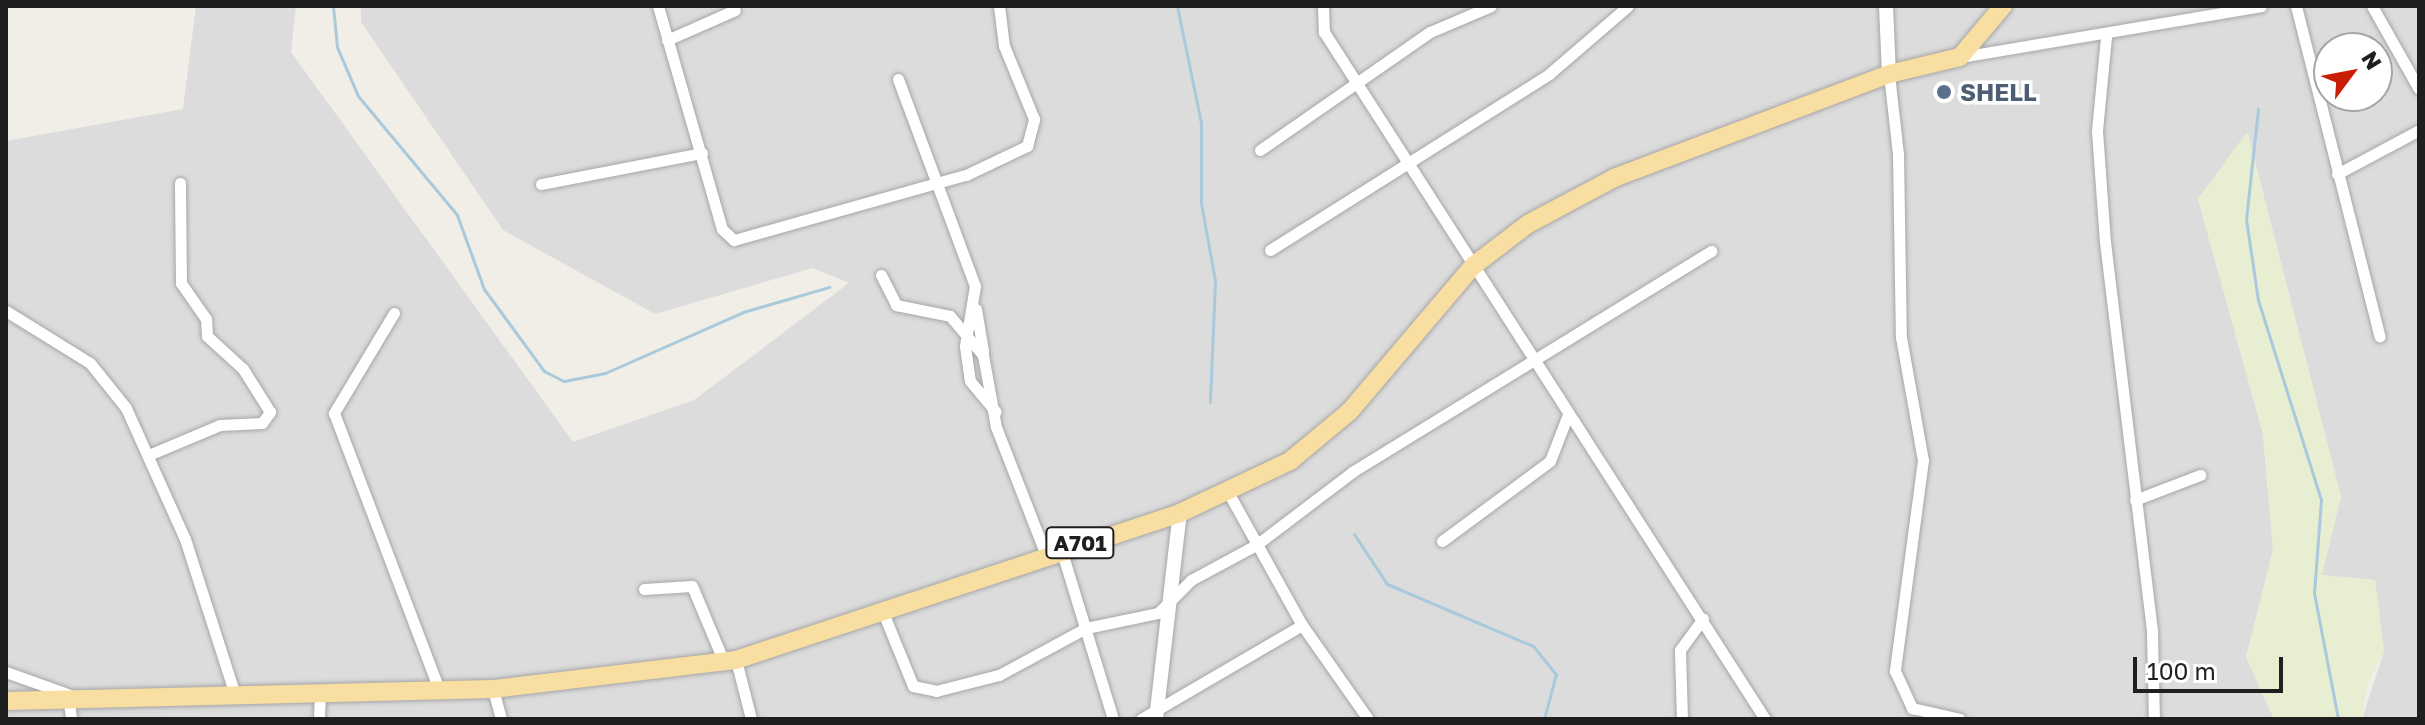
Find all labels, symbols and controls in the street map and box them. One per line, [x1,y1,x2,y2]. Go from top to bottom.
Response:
north arrow [2313,32,2393,112]
text: N [2356,46,2388,74]
place label: SHELL [1960,78,2037,106]
marker: SHELL [1935,83,1953,101]
road number: A701 [1044,525,1116,561]
scale bar [2137,641,2287,691]
text: 100 m [2147,656,2216,685]

